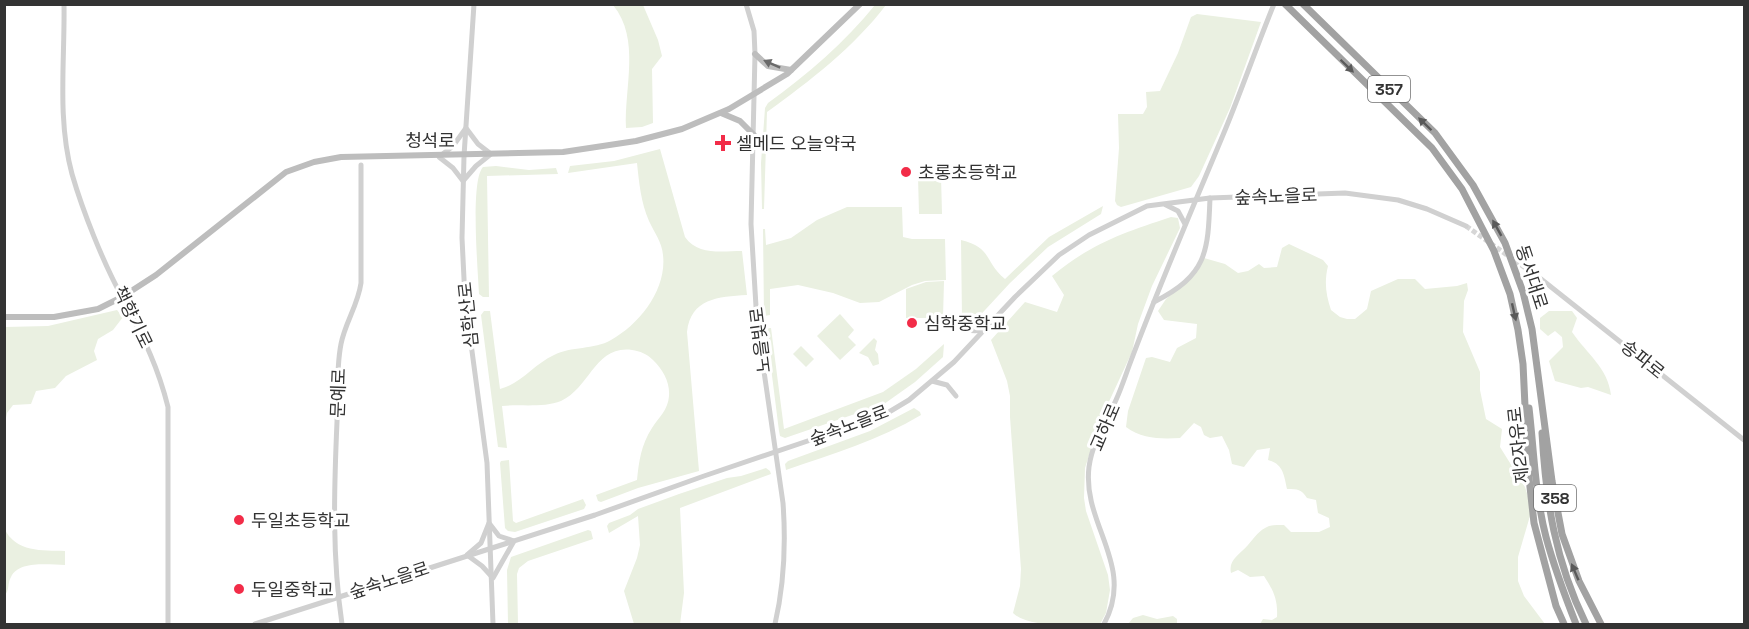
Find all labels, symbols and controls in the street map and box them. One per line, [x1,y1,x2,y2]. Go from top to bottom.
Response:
one-way arrow [763,59,781,69]
one-way arrow [1339,59,1353,73]
road number: 357 [1368,76,1410,102]
one-way arrow [1418,117,1433,131]
street label: 청석로 [405,129,455,152]
place label: 셀메드 오늘약국 [736,132,857,155]
marker: 셀메드 오늘약국 [714,134,732,152]
place label: 초롱초등학교 [918,161,1017,184]
marker: 초롱초등학교 [899,165,913,179]
street label: 숲속노을로 [1234,183,1318,209]
one-way arrow [1492,219,1502,236]
street label: 동서대로 [1511,242,1553,312]
street label: 심학산로 [453,281,483,349]
street label: 책향기로 [108,282,158,352]
one-way arrow [1510,303,1520,321]
street label: 노을빛로 [745,306,775,374]
place label: 심학중학교 [924,312,1007,335]
marker: 심학중학교 [905,316,919,330]
street label: 송파로 [1616,334,1670,384]
street label: 문예로 [326,368,350,418]
street label: 숲속노을로 [806,399,892,451]
street label: 교하로 [1085,400,1125,454]
street label: 제2자유로 [1503,405,1533,485]
road number: 358 [1534,485,1576,511]
place label: 두일초등학교 [251,509,350,532]
marker: 두일초등학교 [232,513,246,527]
street label: 숲속노을로 [346,556,432,604]
one-way arrow [1570,563,1579,581]
place label: 두일중학교 [251,578,334,601]
marker: 두일중학교 [232,582,246,596]

